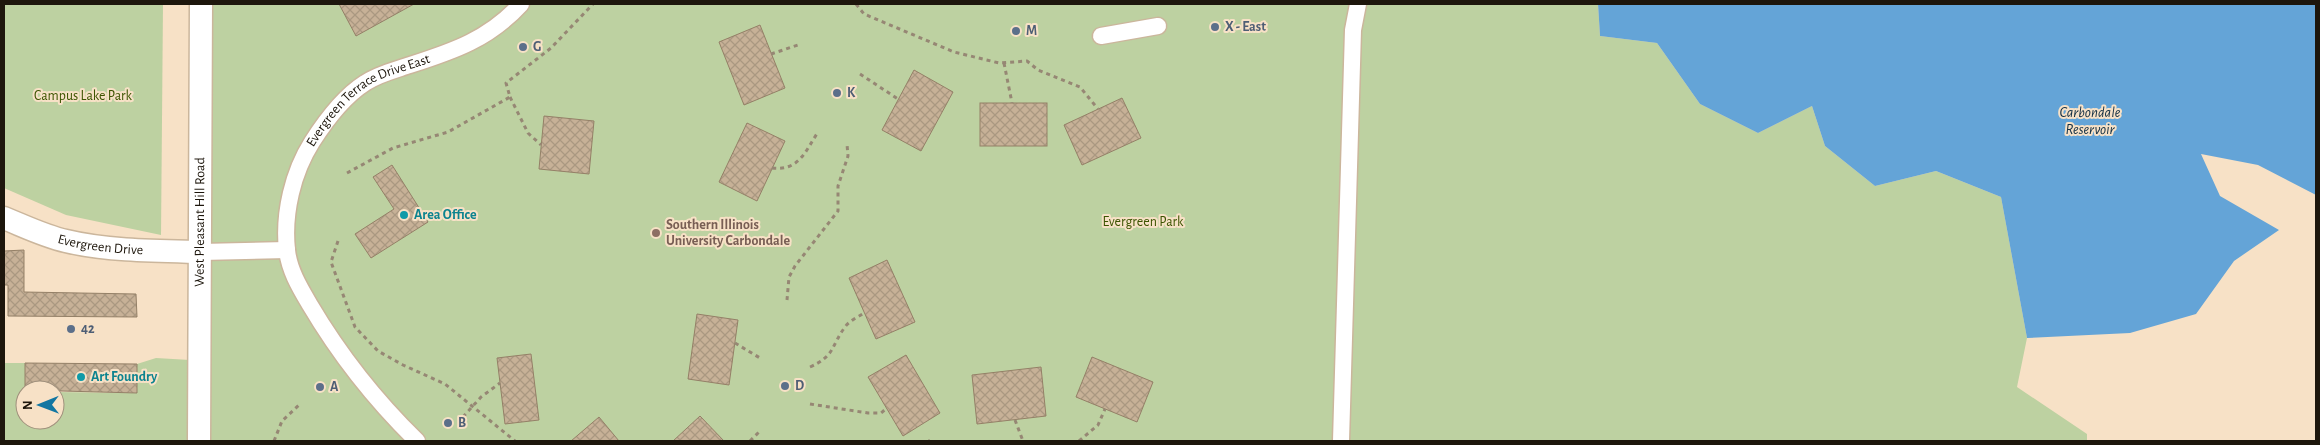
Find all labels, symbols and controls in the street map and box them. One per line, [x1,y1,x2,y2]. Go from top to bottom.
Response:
place label: X - East [1225,20,1266,34]
marker: X - East [1209,21,1221,33]
place label: M [1026,24,1037,38]
marker: M [1010,25,1022,37]
place label: G [533,40,541,54]
marker: G [517,41,529,53]
street label: Evergreen Terrace Drive East [304,52,432,149]
place label: K [847,86,856,100]
marker: K [831,87,843,99]
park label: Campus Lake Park [34,89,133,103]
water label: Carbondale Reservoir [2059,105,2121,137]
street label: West Pleasant Hill Road [193,157,207,287]
place label: Area Office [414,208,477,222]
marker: Area Office [398,209,410,221]
park label: Evergreen Park [1103,215,1184,229]
place label: Southern Illinois University Carbondale [666,218,790,248]
marker: Southern Illinois University Carbondale [650,227,662,239]
street label: Evergreen Drive [56,232,144,257]
place label: 42 [81,322,95,336]
marker: 42 [65,323,77,335]
place label: Art Foundry [91,370,158,384]
marker: Art Foundry [75,371,87,383]
place label: D [795,379,804,393]
north arrow [15,380,65,430]
place label: A [330,380,339,394]
marker: D [779,380,791,392]
marker: A [314,381,326,393]
text: N [21,400,35,410]
place label: B [458,416,466,430]
marker: B [442,417,454,429]

